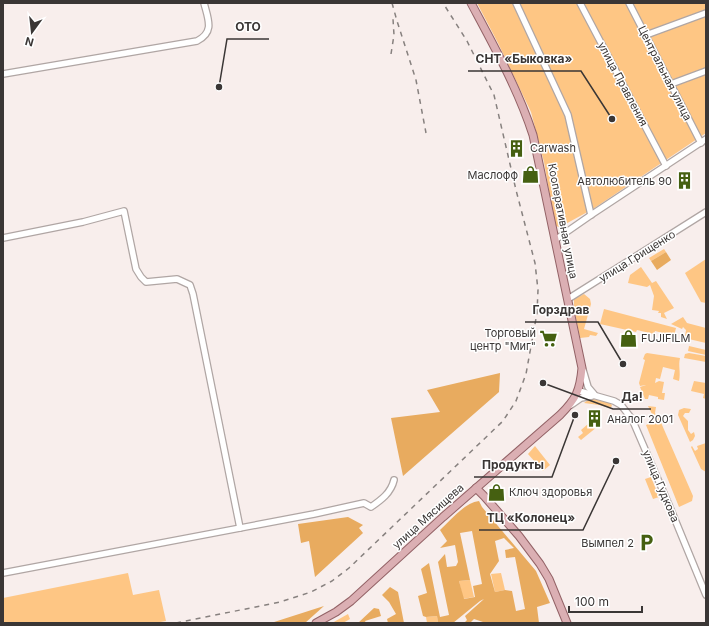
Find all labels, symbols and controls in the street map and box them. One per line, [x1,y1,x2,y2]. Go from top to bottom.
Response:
north arrow [12,12,52,52]
callout: ОТО [227,15,269,39]
text: ОТО [235,19,261,34]
street label: Центральная улица [635,23,695,123]
text: N [24,34,35,50]
street label: улица Правления [595,39,651,129]
callout: СНТ «Быковка» [468,47,581,71]
text: СНТ «Быковка» [476,51,573,66]
building icon: Carwash [507,138,527,158]
place label: Carwash [530,141,576,155]
street label: Кооперативная улица [545,162,581,280]
shop icon: Маслофф [521,165,541,185]
place label: Маслофф [468,168,518,182]
building icon: Автолюбитель 90 [675,171,695,191]
place label: Автолюбитель 90 [577,174,672,188]
street label: улица Грищенко [596,227,678,285]
callout: Горздрав [525,298,598,322]
text: Горздрав [533,302,589,317]
place label: Торговый центр "Миг" [470,326,536,353]
shop icon: FUJIFILM [618,328,638,348]
supermarket icon: Торговый центр "Миг" [539,329,559,349]
place label: FUJIFILM [641,331,691,345]
callout: Да! [613,385,651,409]
text: Да! [621,389,643,404]
building icon: Аналог 2001 [584,409,604,429]
place label: Аналог 2001 [607,412,673,426]
street label: улица Гудкова [639,448,683,524]
callout: Продукты [474,453,552,477]
text: Продукты [482,457,544,472]
street label: улица Мясищева [389,480,467,552]
shop icon: Ключ здоровья [486,482,506,502]
place label: Ключ здоровья [509,485,592,499]
callout: ТЦ «Колонец» [479,506,583,530]
text: ТЦ «Колонец» [487,510,575,525]
parking icon: Вымпел 2 [637,533,657,553]
place label: Вымпел 2 [581,536,634,550]
scale bar [569,588,642,614]
text: 100 m [575,594,609,609]

